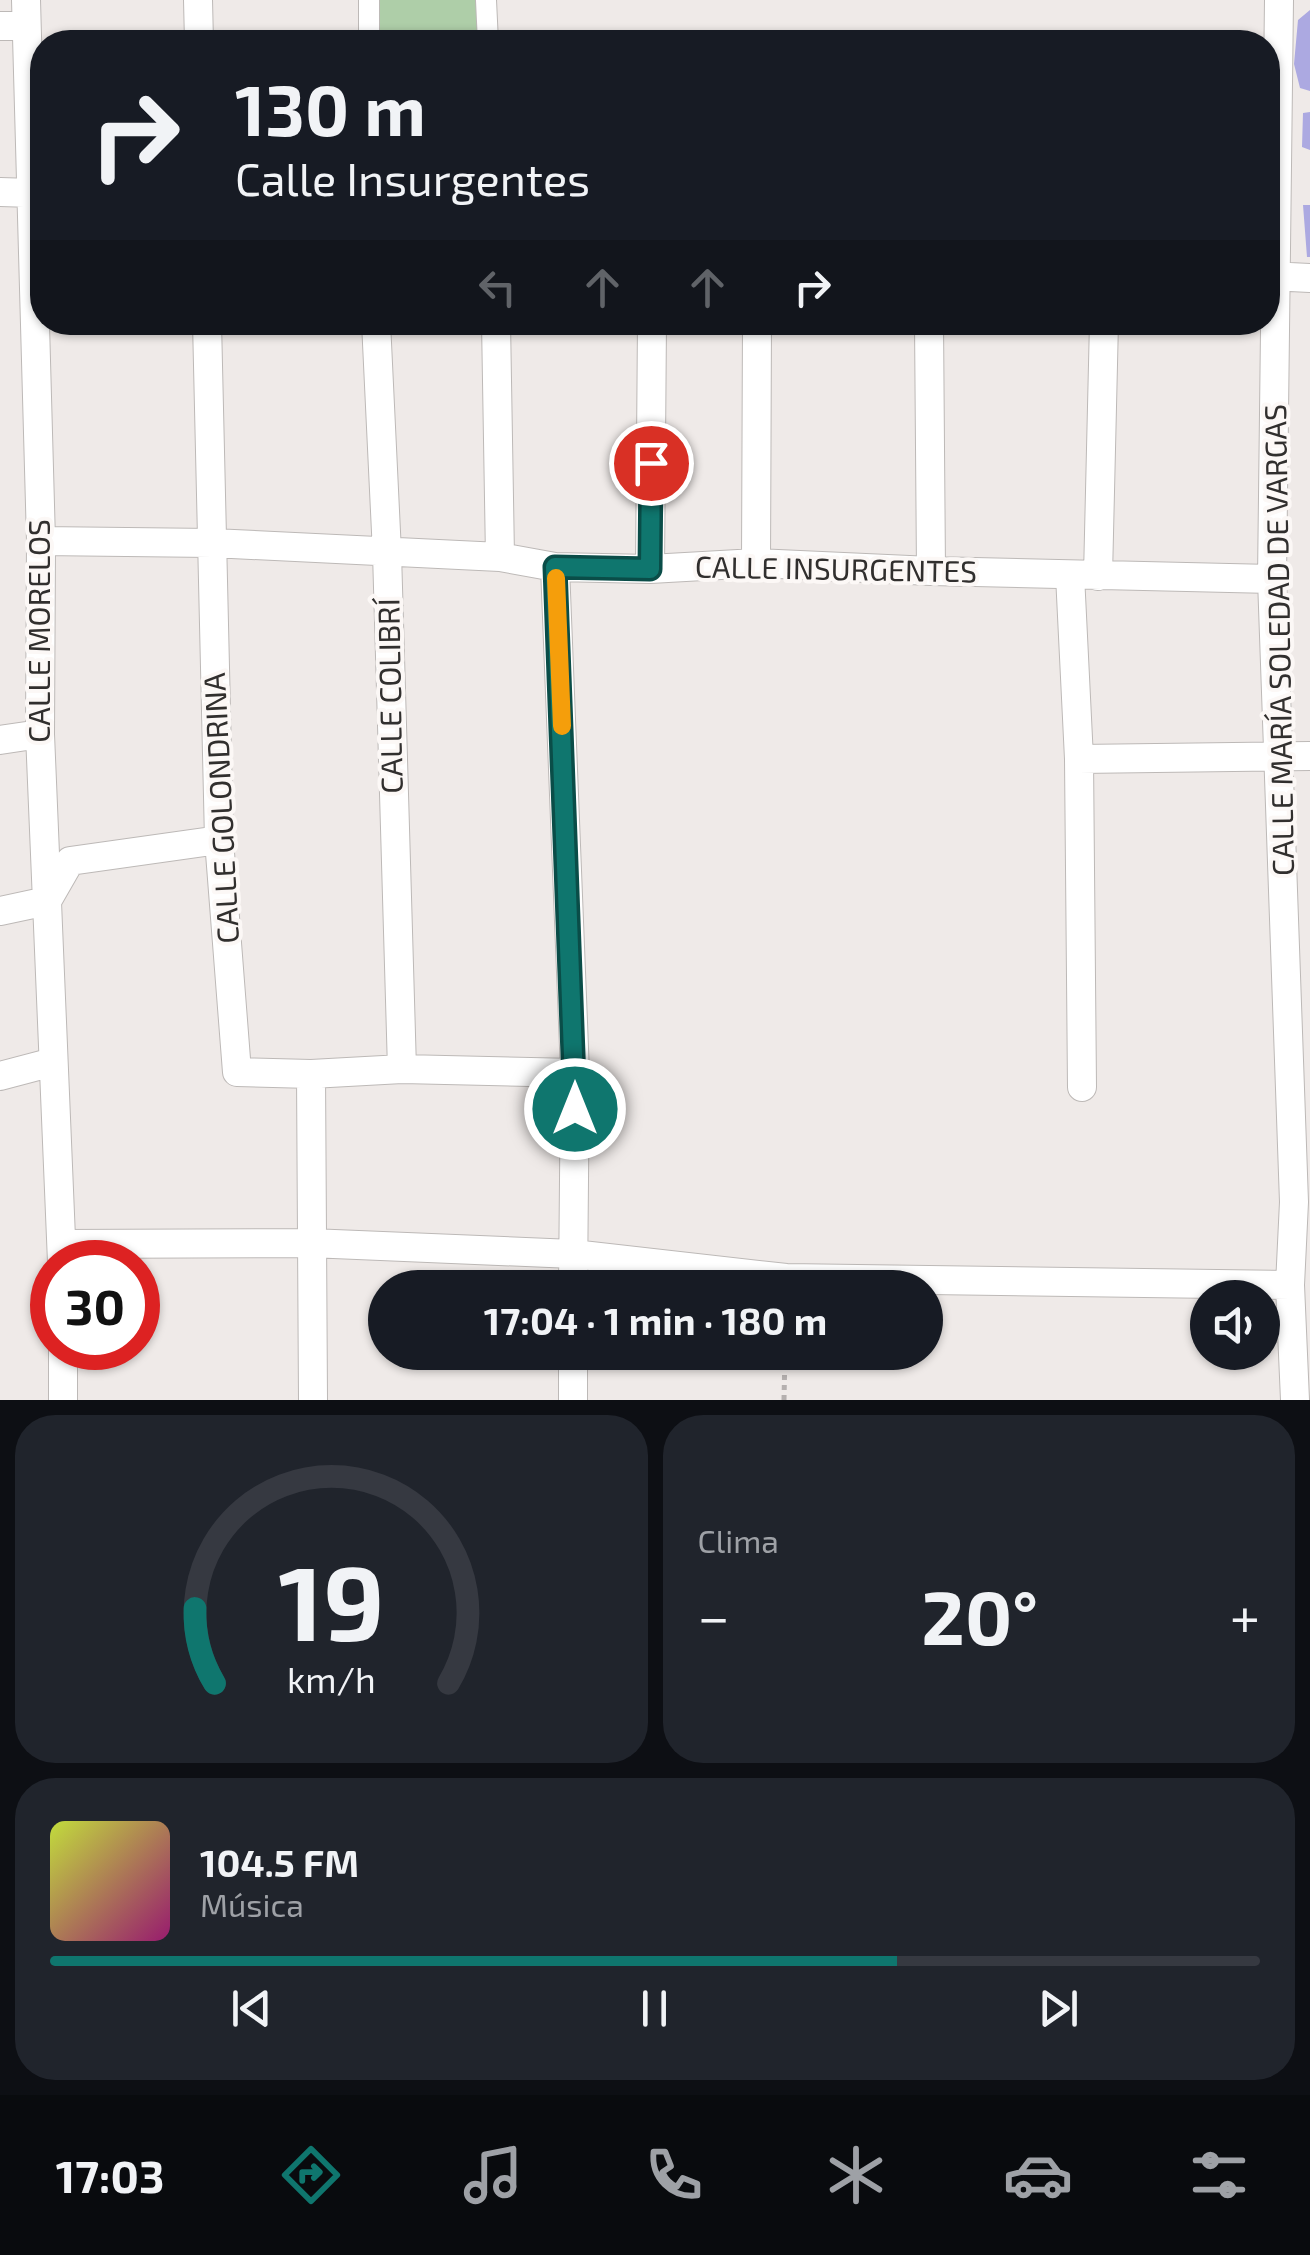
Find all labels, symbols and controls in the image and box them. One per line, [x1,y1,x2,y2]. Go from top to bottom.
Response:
text: 130 m [235,66,426,150]
icon: right [70,70,200,200]
text: Calle Insurgentes [235,151,590,205]
icon: left [470,260,525,315]
icon: ahead [575,260,630,315]
icon: ahead [680,260,735,315]
icon: right [785,260,840,315]
street label: CALLE MARÍA SOLEDAD DE VARGAS [1256,404,1300,876]
pin [609,421,694,506]
icon: arrive [624,436,679,491]
street label: CALLE MORELOS [20,519,56,743]
street label: CALLE INSURGENTES [695,548,977,588]
street label: CALLE COLIBRÍ [369,597,409,794]
street label: CALLE GOLONDRINA [195,671,245,944]
position arrow [523,1057,627,1161]
speed limit sign: 30 [30,1240,160,1370]
map controls [1190,1280,1280,1370]
button: sound [1190,1280,1280,1370]
text: 17:04 · 1 min · 180 m [484,1297,827,1343]
text: Clima [698,1521,779,1559]
text: 19 [278,1537,384,1662]
text: 20° [921,1570,1038,1660]
text: − [698,1582,730,1648]
text: + [1230,1582,1260,1648]
text: km/h [287,1657,376,1700]
text: 104.5 FM [200,1839,359,1885]
text: Música [200,1885,304,1923]
icon: previous [224,1981,279,2036]
icon: pause [627,1981,682,2036]
icon: next [1031,1981,1086,2036]
icon: directions [276,2140,346,2210]
icon: music [458,2140,528,2210]
icon: phone [639,2140,709,2210]
icon: climate [821,2140,891,2210]
icon: car [1003,2140,1073,2210]
icon: filters [1184,2140,1254,2210]
text: 17:03 [56,2148,164,2202]

